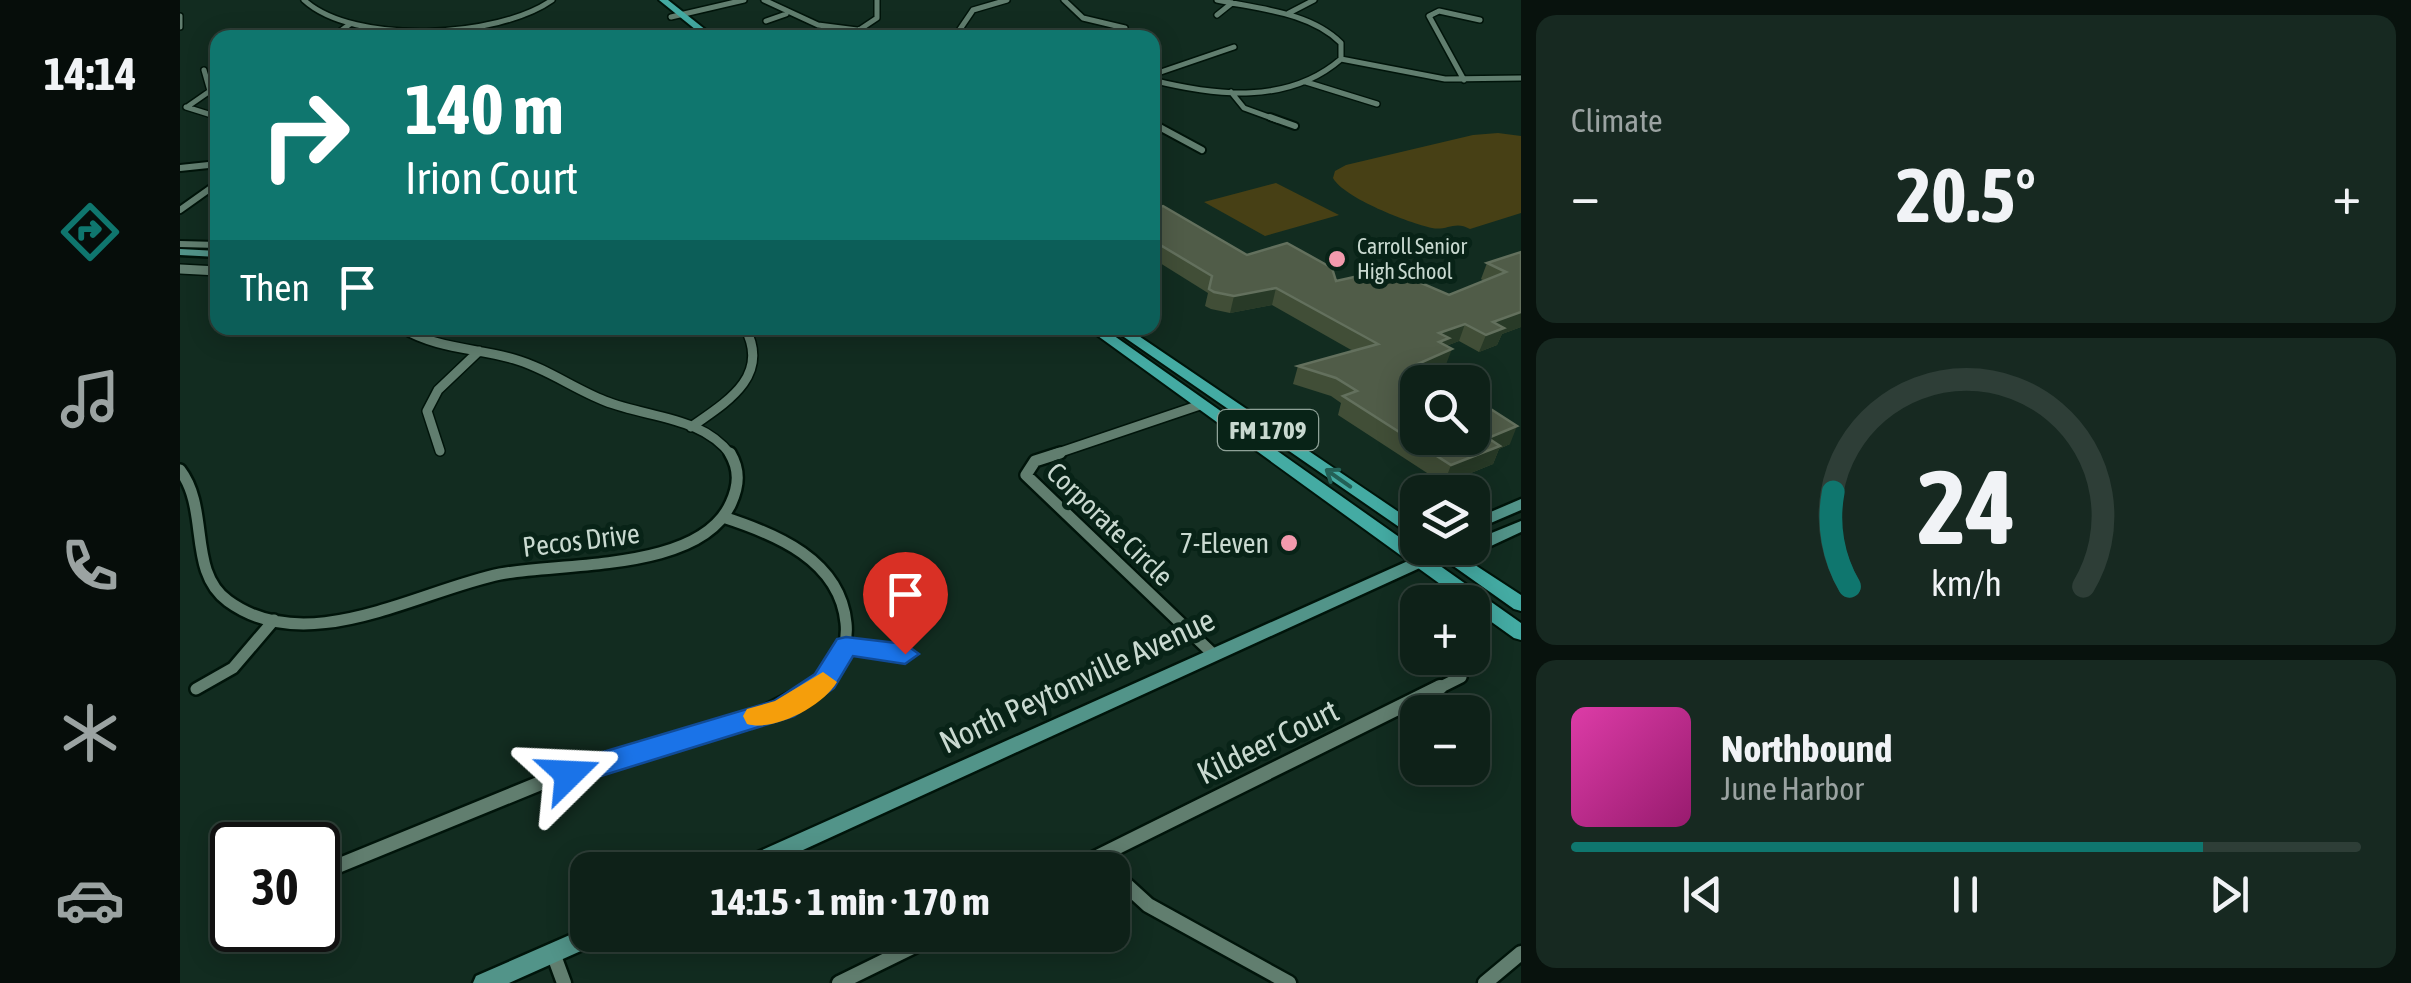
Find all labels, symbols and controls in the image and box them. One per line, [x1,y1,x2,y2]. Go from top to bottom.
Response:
text: 14:14 [44,48,136,100]
text: 140 m [405,69,564,149]
icon: right [240,70,370,200]
text: Climate [1571,102,1663,139]
text: Irion Court [405,152,578,204]
text: 20.5° [1896,152,2036,238]
text: − [1571,163,1600,226]
text: + [2332,163,2361,226]
icon: directions [55,197,125,267]
place label: Carroll Senior High School [1357,233,1467,284]
marker: Carroll Senior High School [1326,248,1348,270]
icon: arrive [330,260,385,315]
text: Then [240,266,310,309]
icon: music [55,364,125,434]
map controls [1400,365,1490,785]
button: search [1400,365,1490,455]
road number: FM 1709 [1218,410,1318,450]
text: 24 [1917,447,2015,566]
street label: Corporate Circle [1040,456,1180,592]
one-way arrow [1324,468,1352,489]
button: layers [1400,475,1490,565]
street label: Pecos Drive [521,517,641,563]
place label: 7-Eleven [1180,527,1269,559]
icon: phone [55,531,125,601]
marker: 7-Eleven [1278,532,1300,554]
pin [863,552,948,655]
text: km/h [1931,563,2001,604]
icon: arrive [878,567,933,622]
button: + [1400,585,1490,675]
street label: North Peytonville Avenue [933,601,1220,761]
street label: Kildeer Court [1191,692,1344,792]
button: − [1400,695,1490,785]
icon: climate [55,698,125,768]
position arrow [517,722,621,826]
text: Northbound [1721,727,1892,770]
text: June Harbor [1721,770,1864,807]
speed limit sign: 30 [210,822,340,952]
icon: car [55,865,125,935]
icon: previous [1675,867,1730,922]
icon: pause [1938,867,1993,922]
icon: next [2202,867,2257,922]
text: 14:15 · 1 min · 170 m [710,880,990,923]

